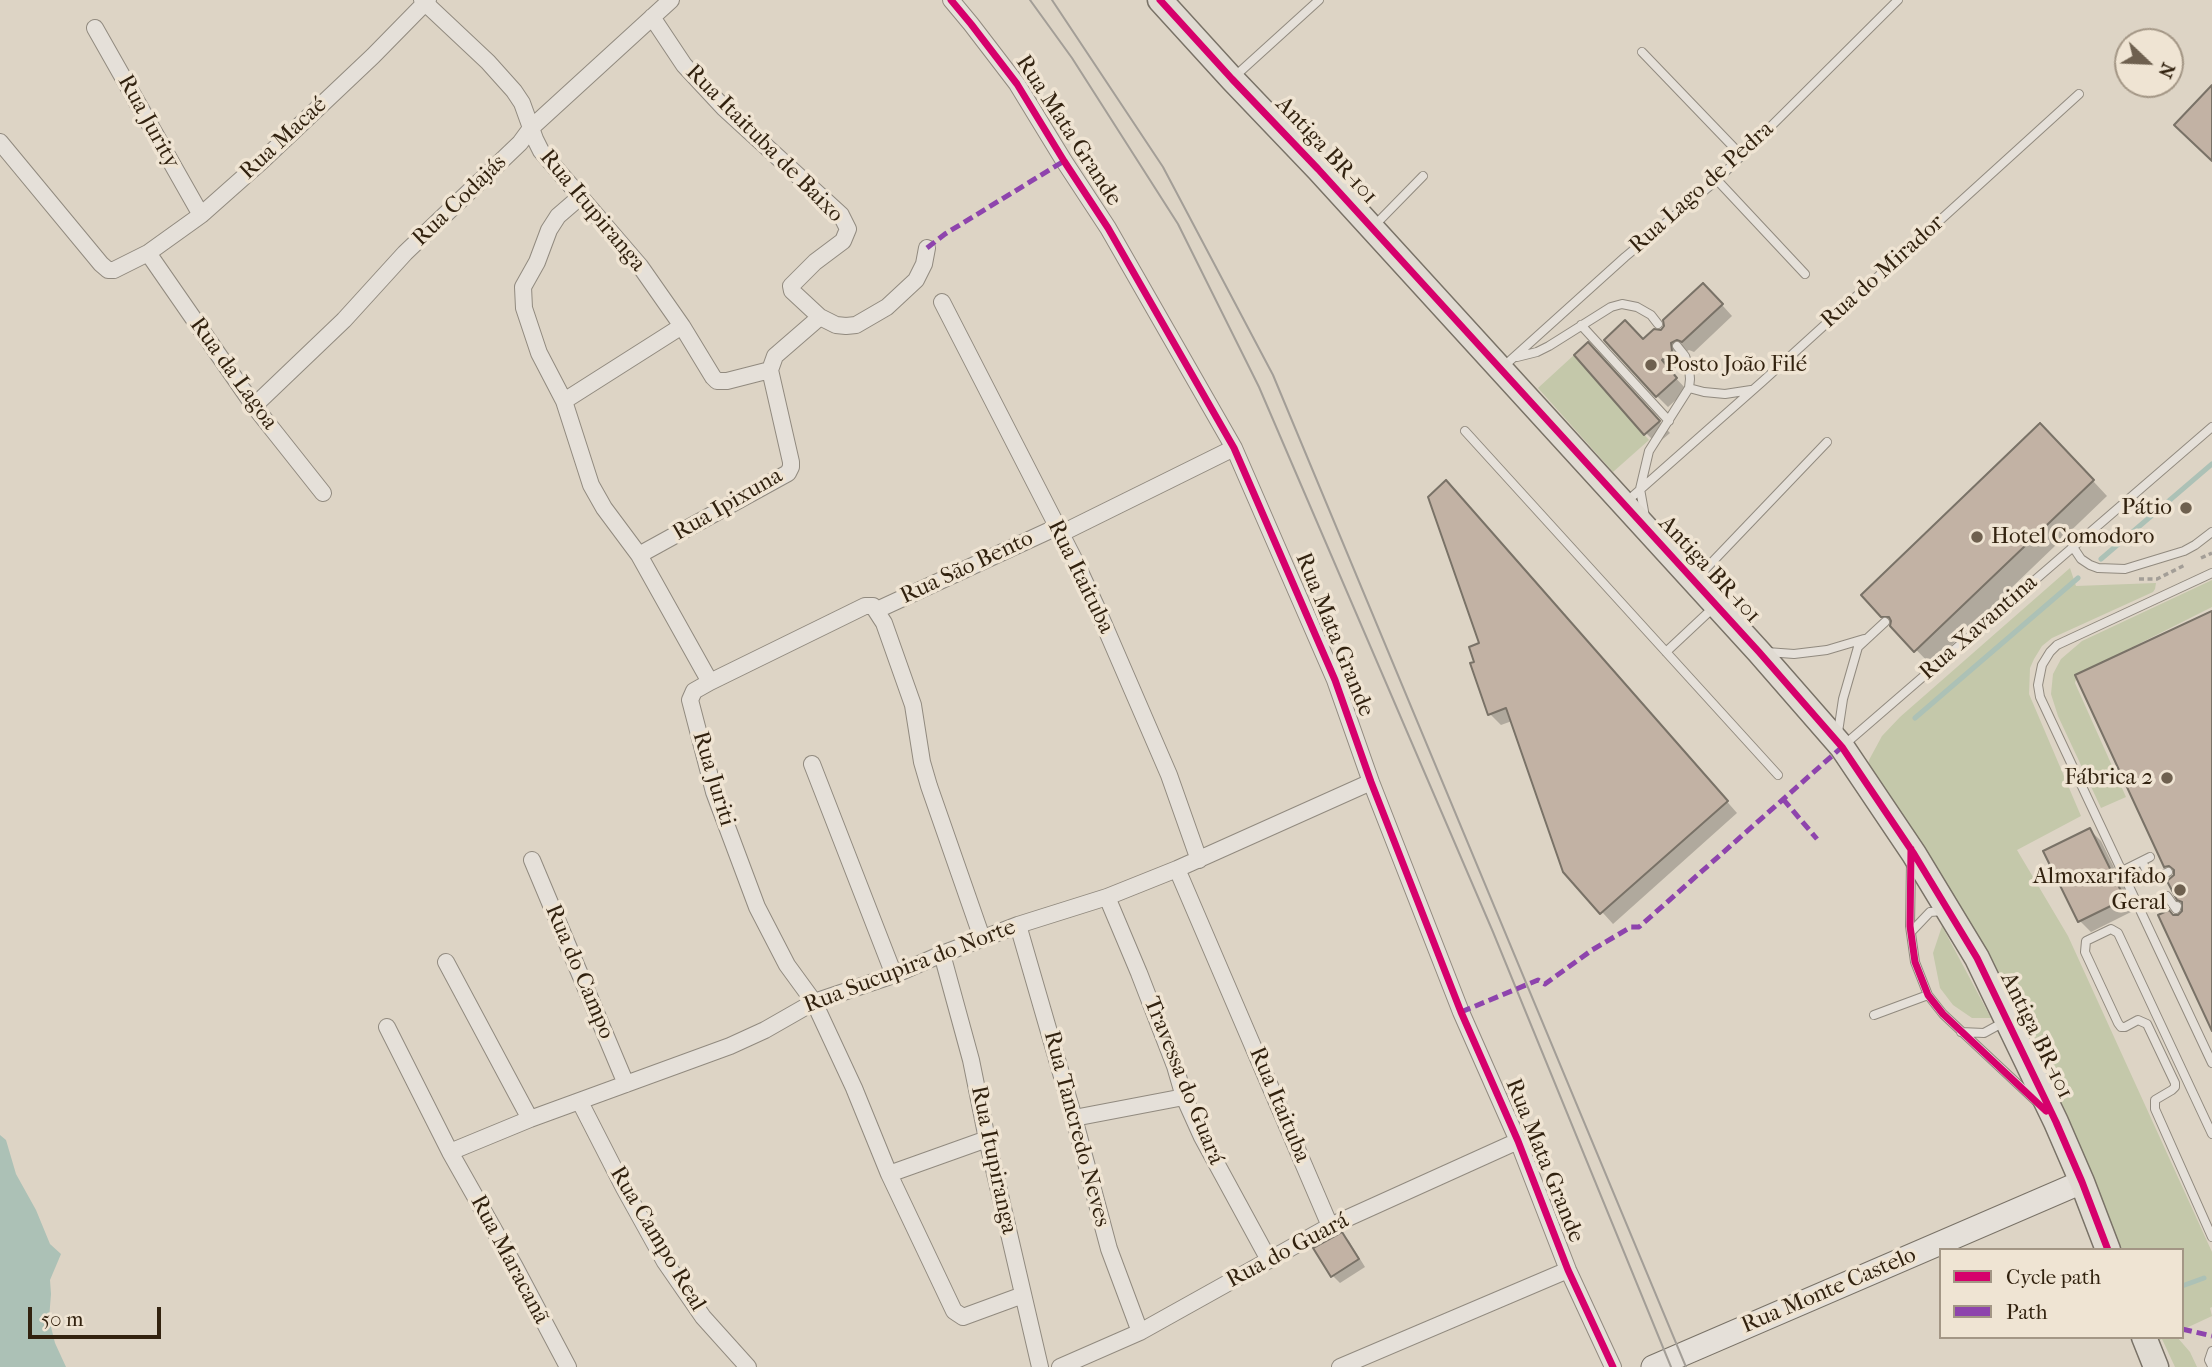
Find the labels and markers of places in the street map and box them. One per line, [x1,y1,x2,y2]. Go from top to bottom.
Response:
place label: Posto João Filé [1665,351,1807,379]
marker: Posto João Filé [1643,357,1659,373]
place label: Pátio [2121,494,2172,522]
marker: Pátio [2178,500,2194,516]
place label: Hotel Comodoro [1991,523,2154,551]
marker: Hotel Comodoro [1969,529,1985,545]
place label: Fábrica 2 [2064,764,2153,792]
marker: Fábrica 2 [2159,770,2175,786]
place label: Almoxarifado Geral [2033,863,2166,917]
marker: Almoxarifado Geral [2172,882,2188,898]

